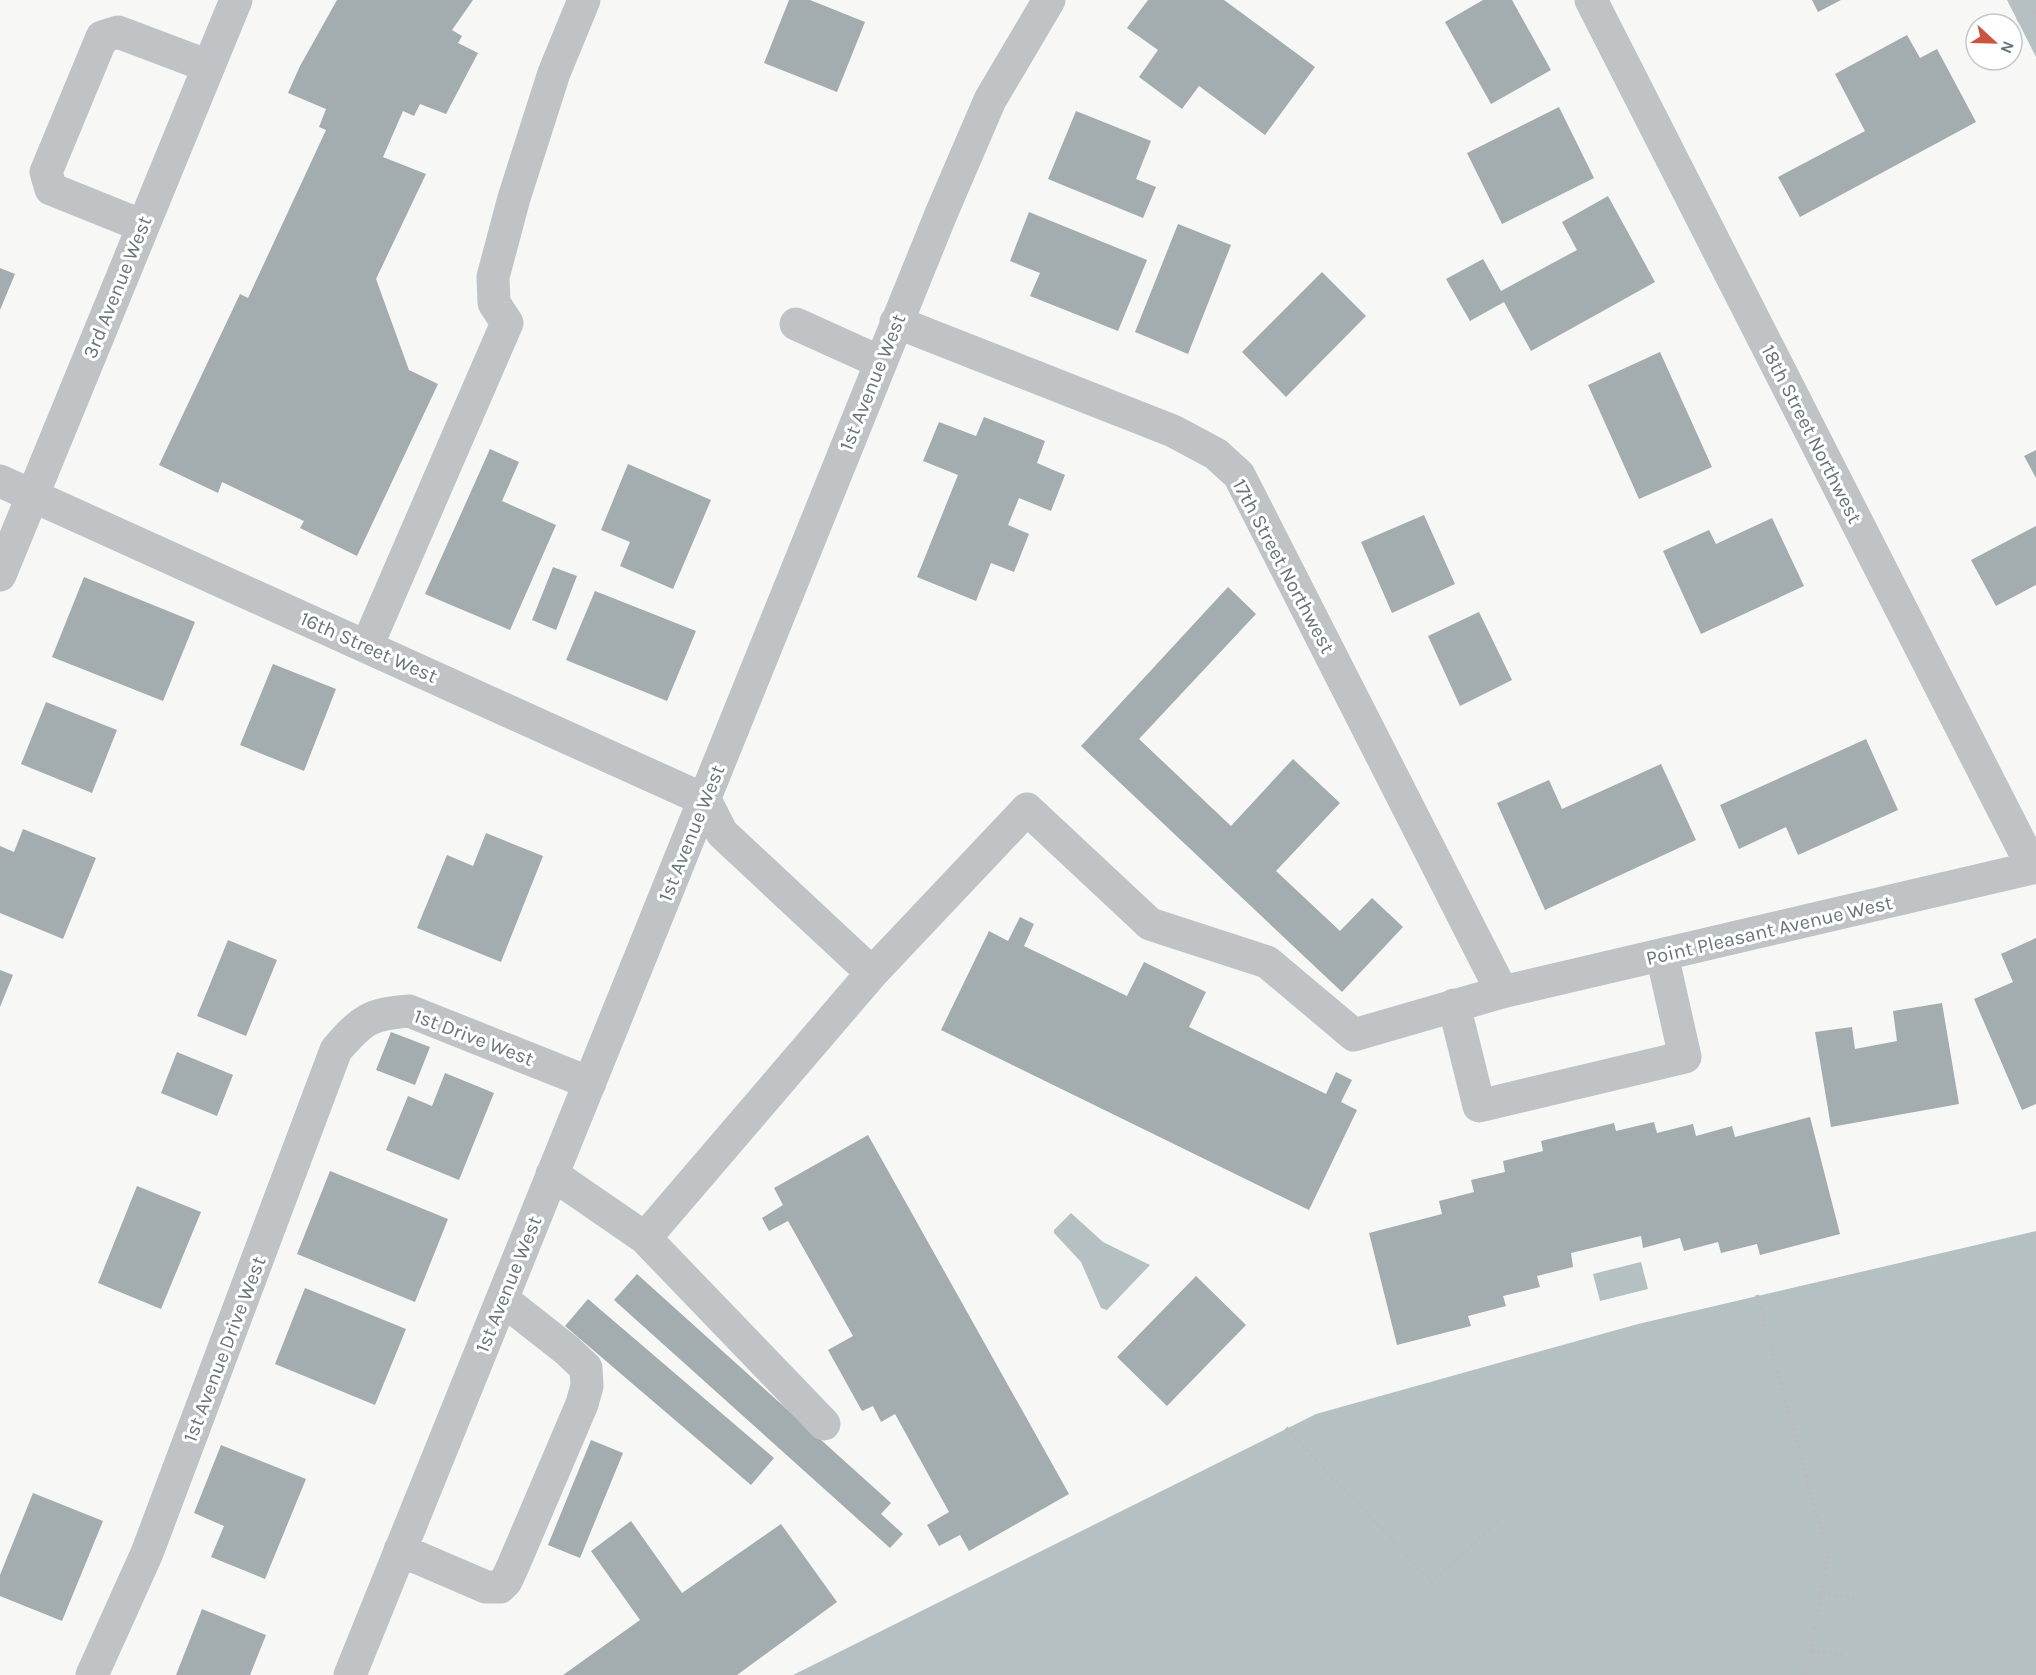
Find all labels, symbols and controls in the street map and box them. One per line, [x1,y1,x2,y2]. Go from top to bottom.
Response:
north arrow [1964,12,2024,72]
text: N [1996,39,2018,56]
street label: 3rd Avenue West [78,212,157,362]
street label: 1st Avenue West [835,310,911,454]
street label: 18th Street Northwest [1757,341,1867,528]
street label: 17th Street Northwest [1228,475,1340,658]
street label: 16th Street West [297,607,441,688]
street label: 1st Avenue West [654,761,730,905]
street label: Point Pleasant Avenue West [1644,891,1895,970]
street label: 1st Drive West [411,1004,537,1071]
street label: 1st Avenue West [471,1212,547,1356]
street label: 1st Avenue Drive West [178,1253,271,1445]

